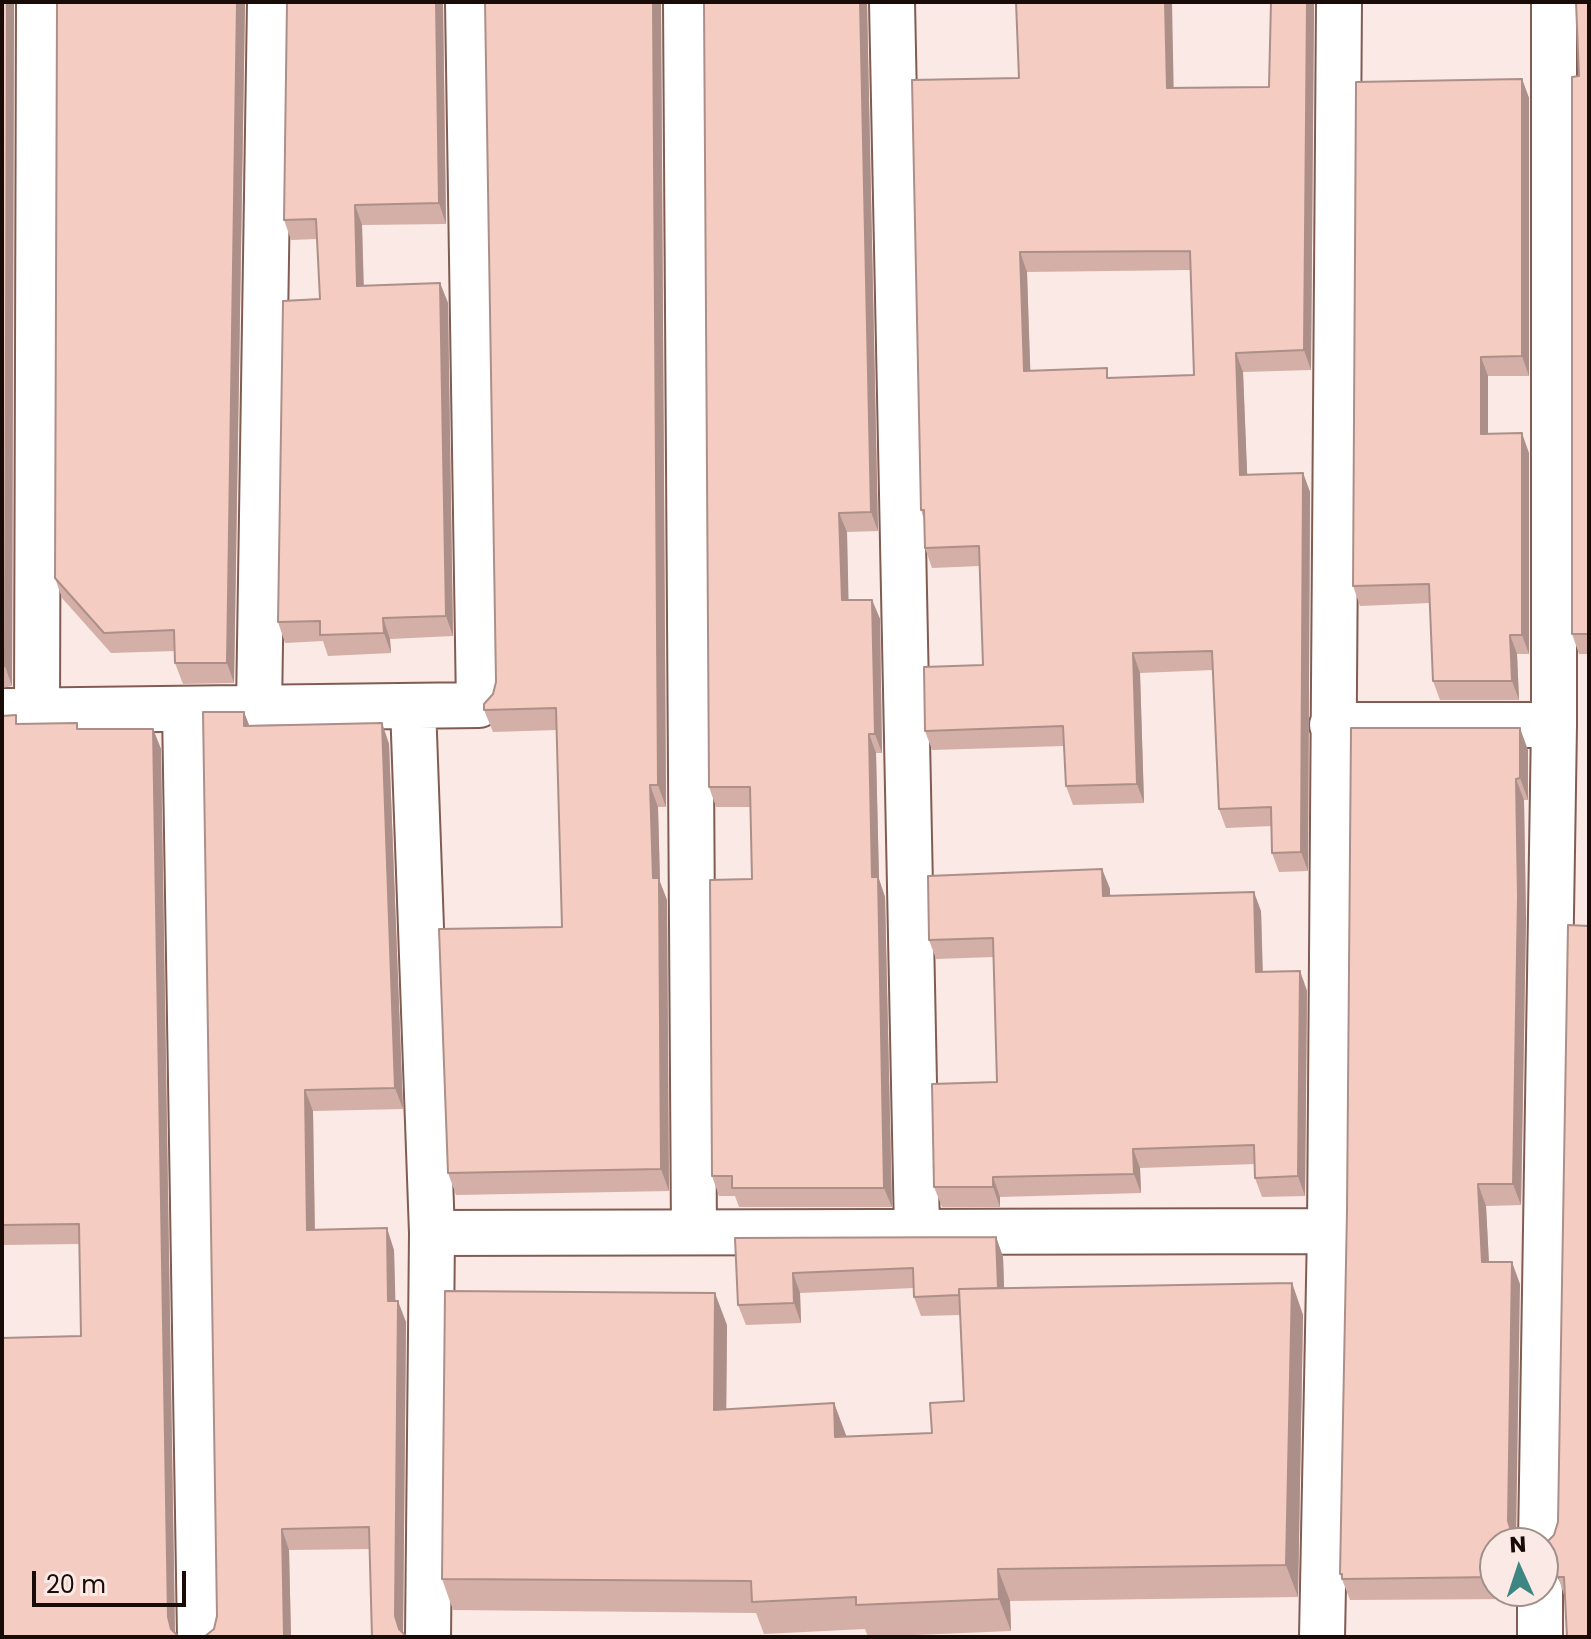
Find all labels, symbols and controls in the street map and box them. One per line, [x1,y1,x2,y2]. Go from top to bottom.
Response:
north arrow [1479,1527,1559,1607]
text: N [1509,1529,1527,1560]
scale bar [36,1555,190,1605]
text: 20 m [46,1568,106,1601]

